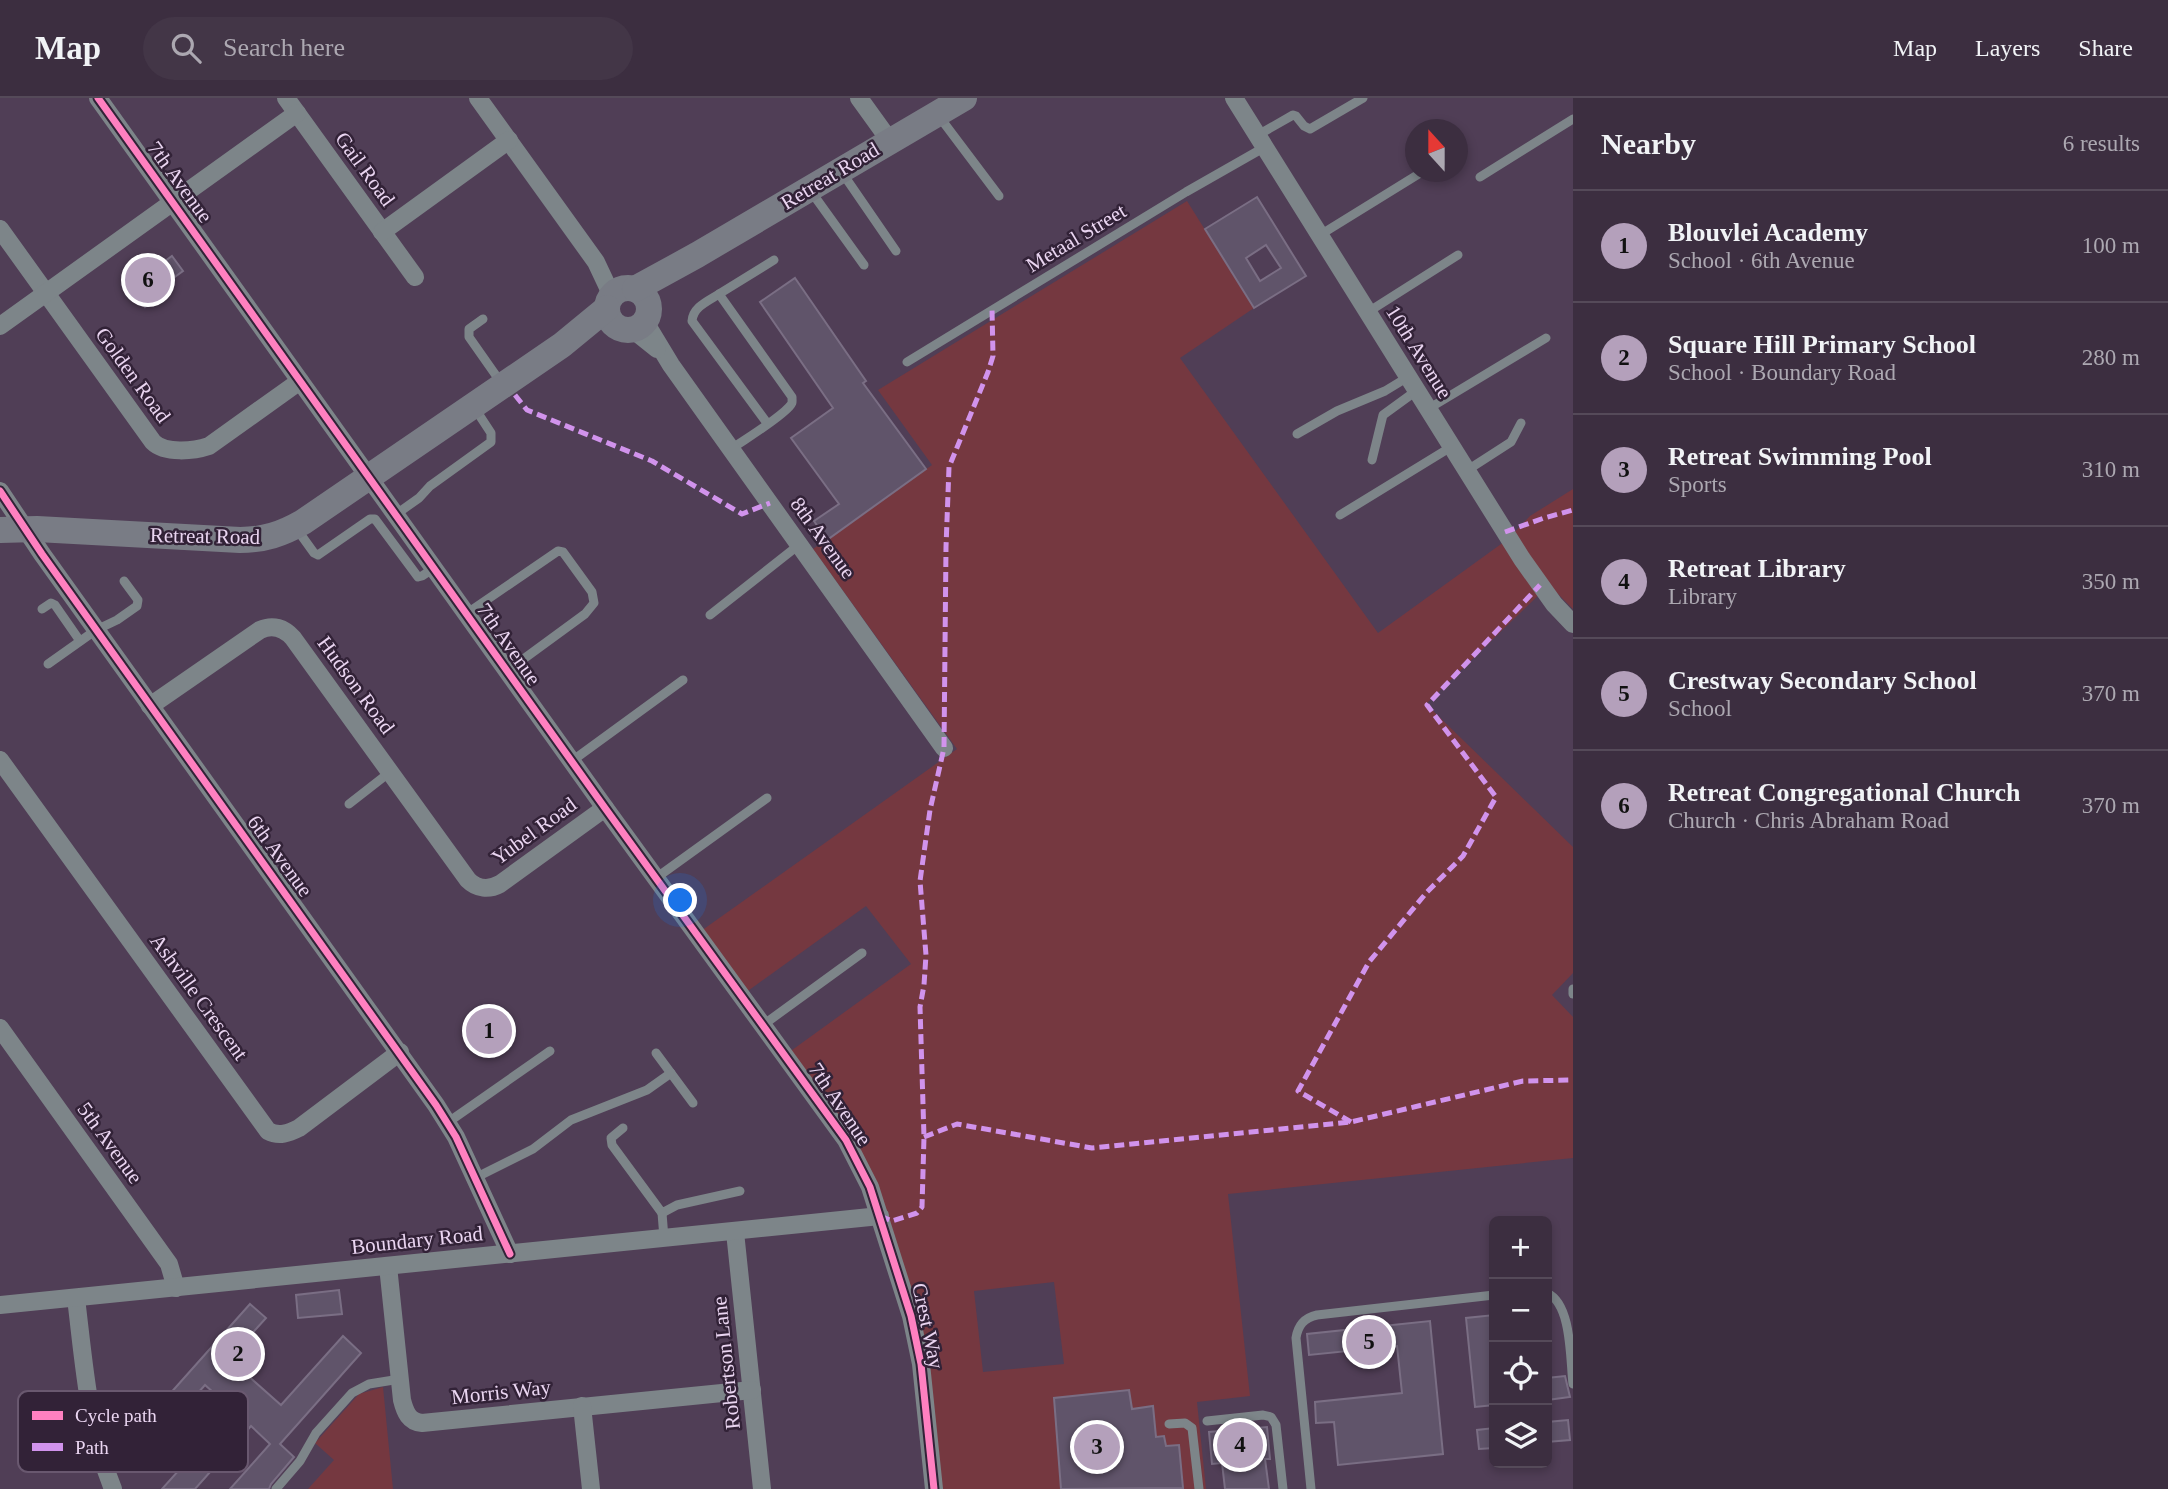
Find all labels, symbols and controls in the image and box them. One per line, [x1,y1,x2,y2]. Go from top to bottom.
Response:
search box [143,17,633,80]
icon: search [167,29,205,67]
text: Map [35,30,101,66]
text: Search here [223,33,345,62]
text: Map [1893,35,1937,61]
text: Layers [1975,35,2040,61]
text: Share [2078,35,2133,61]
north arrow [1405,119,1468,182]
street label: Gail Road [330,127,400,211]
text: Nearby [1601,127,1696,160]
text: 6 results [2063,131,2140,156]
street label: 7th Avenue [142,137,218,227]
street label: Retreat Road [777,137,884,215]
street label: Metaal Street [1022,199,1131,277]
text: Blouvlei Academy [1668,218,1868,247]
text: 1 [1618,233,1630,258]
text: 100 m [2082,233,2140,258]
text: School · 6th Avenue [1668,248,1855,273]
pin: 6 [125,254,171,306]
street label: 10th Avenue [1381,301,1457,403]
street label: Golden Road [91,323,176,428]
text: Square Hill Primary School [1668,330,1976,359]
text: 2 [1618,345,1630,370]
text: 280 m [2082,345,2140,370]
text: School · Boundary Road [1668,360,1896,385]
text: Retreat Swimming Pool [1668,442,1932,471]
text: 3 [1618,457,1630,482]
text: 310 m [2082,457,2140,482]
text: Sports [1668,472,1727,497]
street label: 8th Avenue [785,493,861,583]
street label: Retreat Road [150,523,261,549]
text: Retreat Library [1668,554,1846,583]
text: 4 [1618,569,1630,594]
text: 350 m [2082,569,2140,594]
text: Library [1668,584,1737,609]
street label: 7th Avenue [472,598,546,690]
street label: Hudson Road [313,631,400,739]
text: Crestway Secondary School [1668,666,1977,695]
text: 5 [1618,681,1630,706]
text: 370 m [2082,681,2140,706]
text: School [1668,696,1732,721]
text: Retreat Congregational Church [1668,778,2020,807]
street label: Yubel Road [487,792,581,870]
text: 6 [1618,793,1630,818]
text: 370 m [2082,793,2140,818]
text: Church · Chris Abraham Road [1668,808,1949,833]
street label: 6th Avenue [242,811,318,901]
your location [663,883,697,917]
street label: Ashville Crescent [145,929,253,1065]
pin: 1 [466,1005,512,1057]
street label: 7th Avenue [804,1058,876,1150]
street label: 5th Avenue [72,1098,148,1188]
map controls [1489,1216,1552,1468]
button: + [1489,1216,1552,1279]
street label: Boundary Road [350,1221,485,1259]
button: − [1489,1279,1552,1342]
street label: Crest Way [907,1281,949,1372]
street label: Robertson Lane [707,1295,745,1431]
pin: 5 [1346,1316,1392,1368]
pin: 2 [215,1328,261,1380]
button: locate [1489,1342,1552,1405]
street label: Morris Way [450,1375,552,1409]
legend [18,1391,248,1472]
text: Cycle path [75,1405,157,1426]
button: layers [1489,1405,1552,1468]
pin: 4 [1217,1419,1263,1471]
pin: 3 [1074,1421,1120,1473]
text: Path [75,1437,109,1458]

